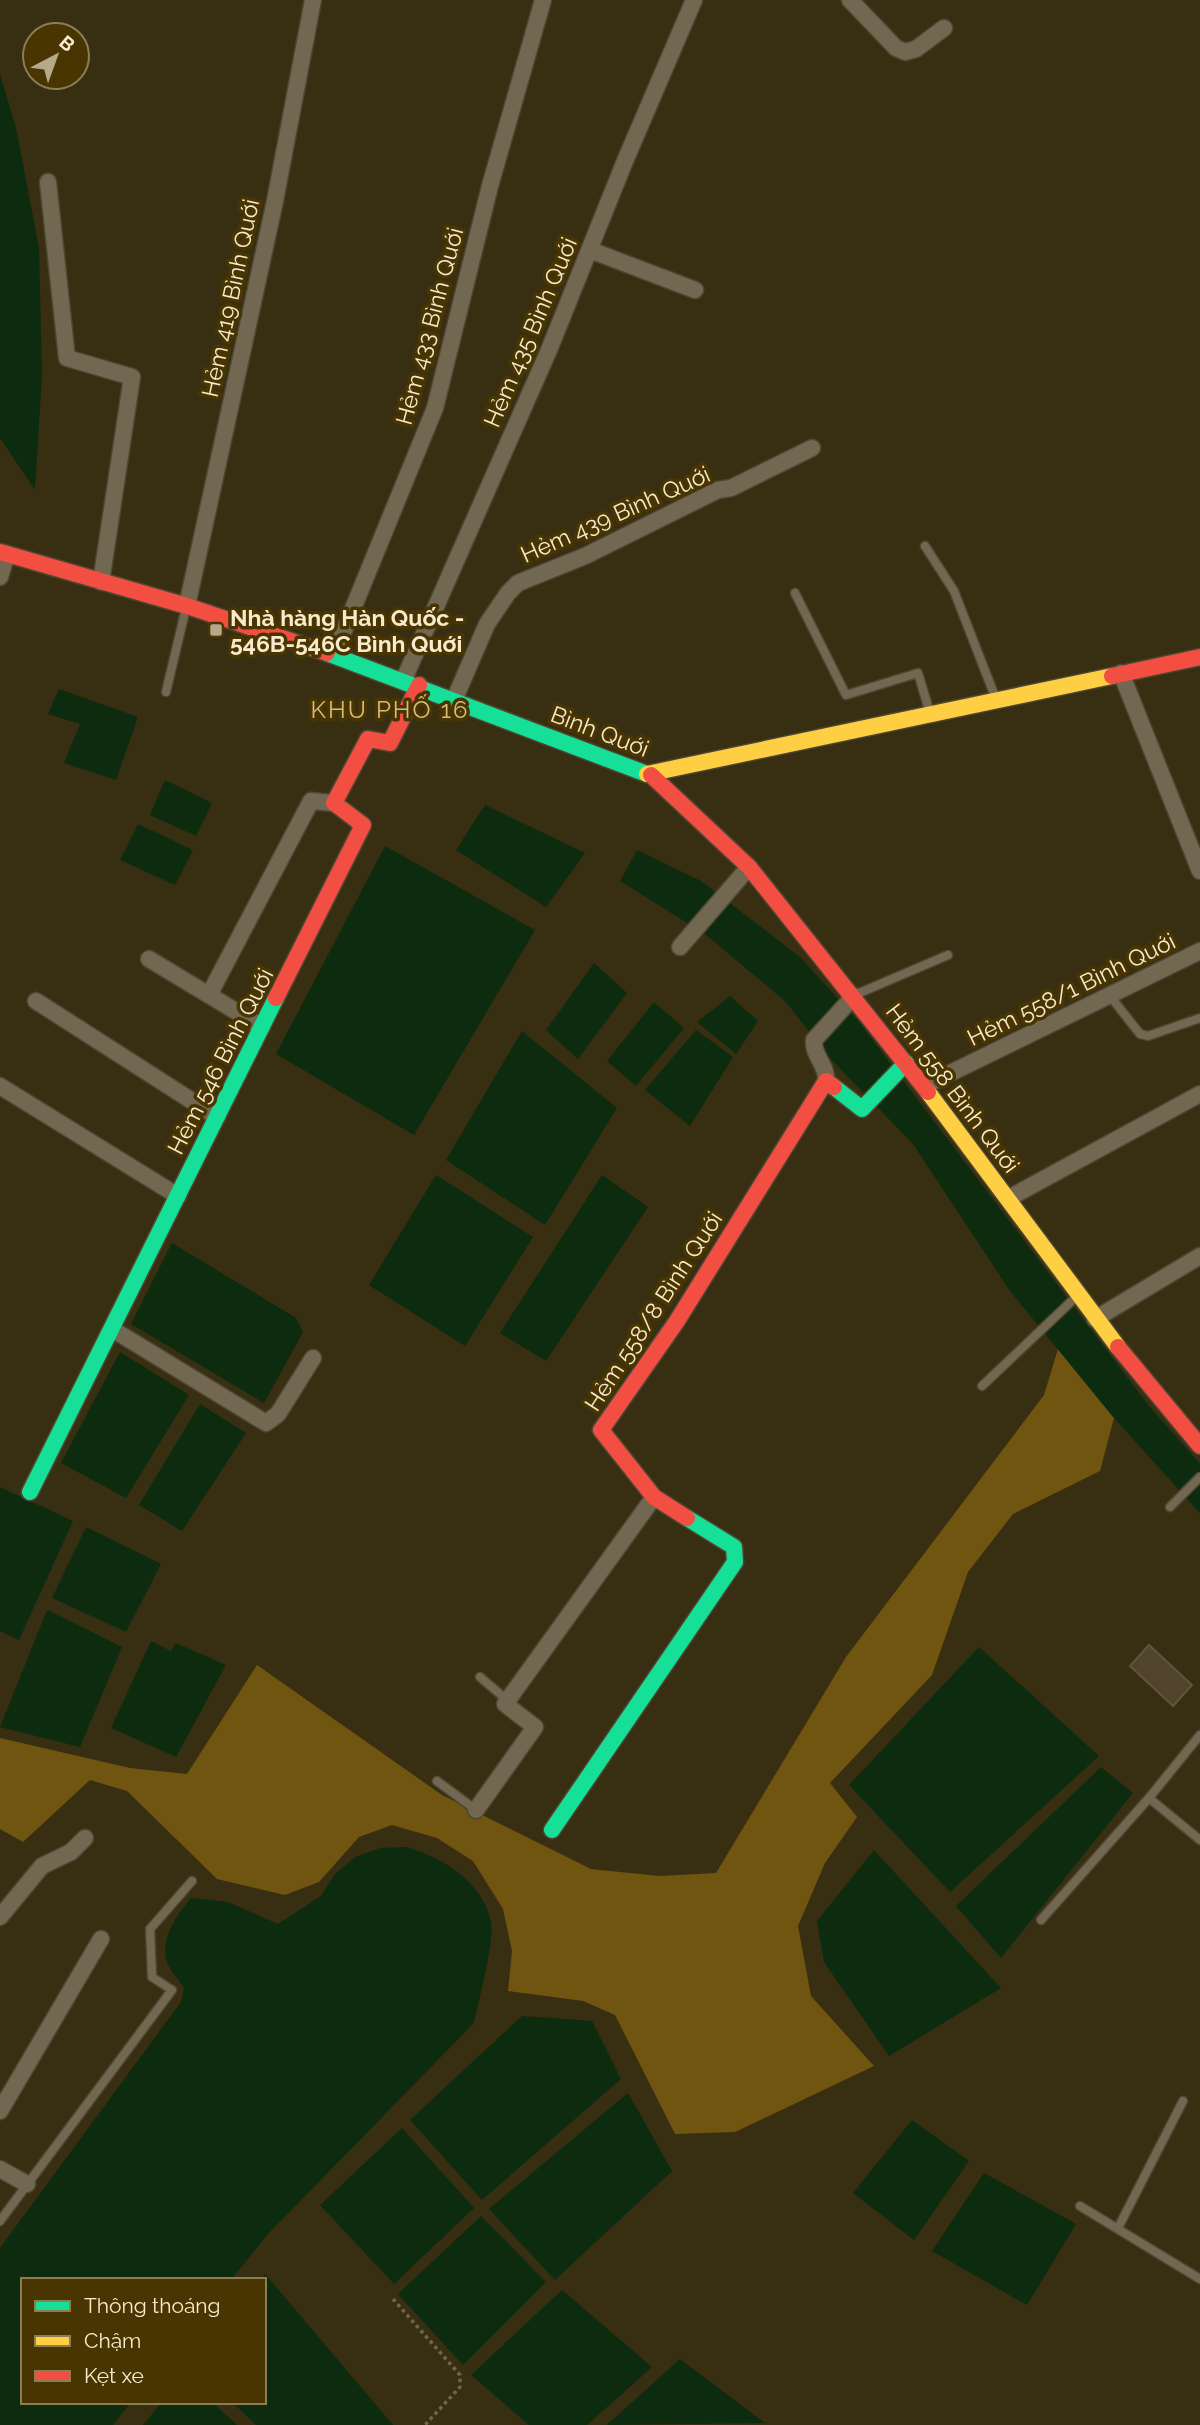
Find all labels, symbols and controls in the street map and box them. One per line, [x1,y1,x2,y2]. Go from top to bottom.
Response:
north arrow [21,21,91,91]
text: B [55,31,79,56]
street label: Hẻm 419 Bình Quới [196,196,264,400]
street label: Hẻm 433 Bình Quới [390,224,468,428]
street label: Hẻm 435 Bình Quới [478,233,582,431]
street label: Hẻm 439 Bình Quới [516,460,714,568]
place label: Nhà hàng Hàn Quốc - 546B-546C Bình Quới [230,604,464,657]
marker: Nhà hàng Hàn Quốc - 546B-546C Bình Quới [208,622,224,638]
district label: KHU PHỐ 16 [311,694,469,724]
street label: Bình Quới [547,700,653,762]
street label: Hẻm 558/1 Bình Quới [963,927,1179,1051]
street label: Hẻm 546 Bình Quới [161,964,279,1158]
street label: Hẻm 558 Bình Quới [881,998,1025,1178]
street label: Hẻm 558/8 Bình Quới [578,1206,728,1416]
legend [21,2278,266,2404]
text: Thông thoáng [84,2293,221,2318]
text: Chậm [84,2328,141,2353]
text: Kẹt xe [84,2363,144,2388]

